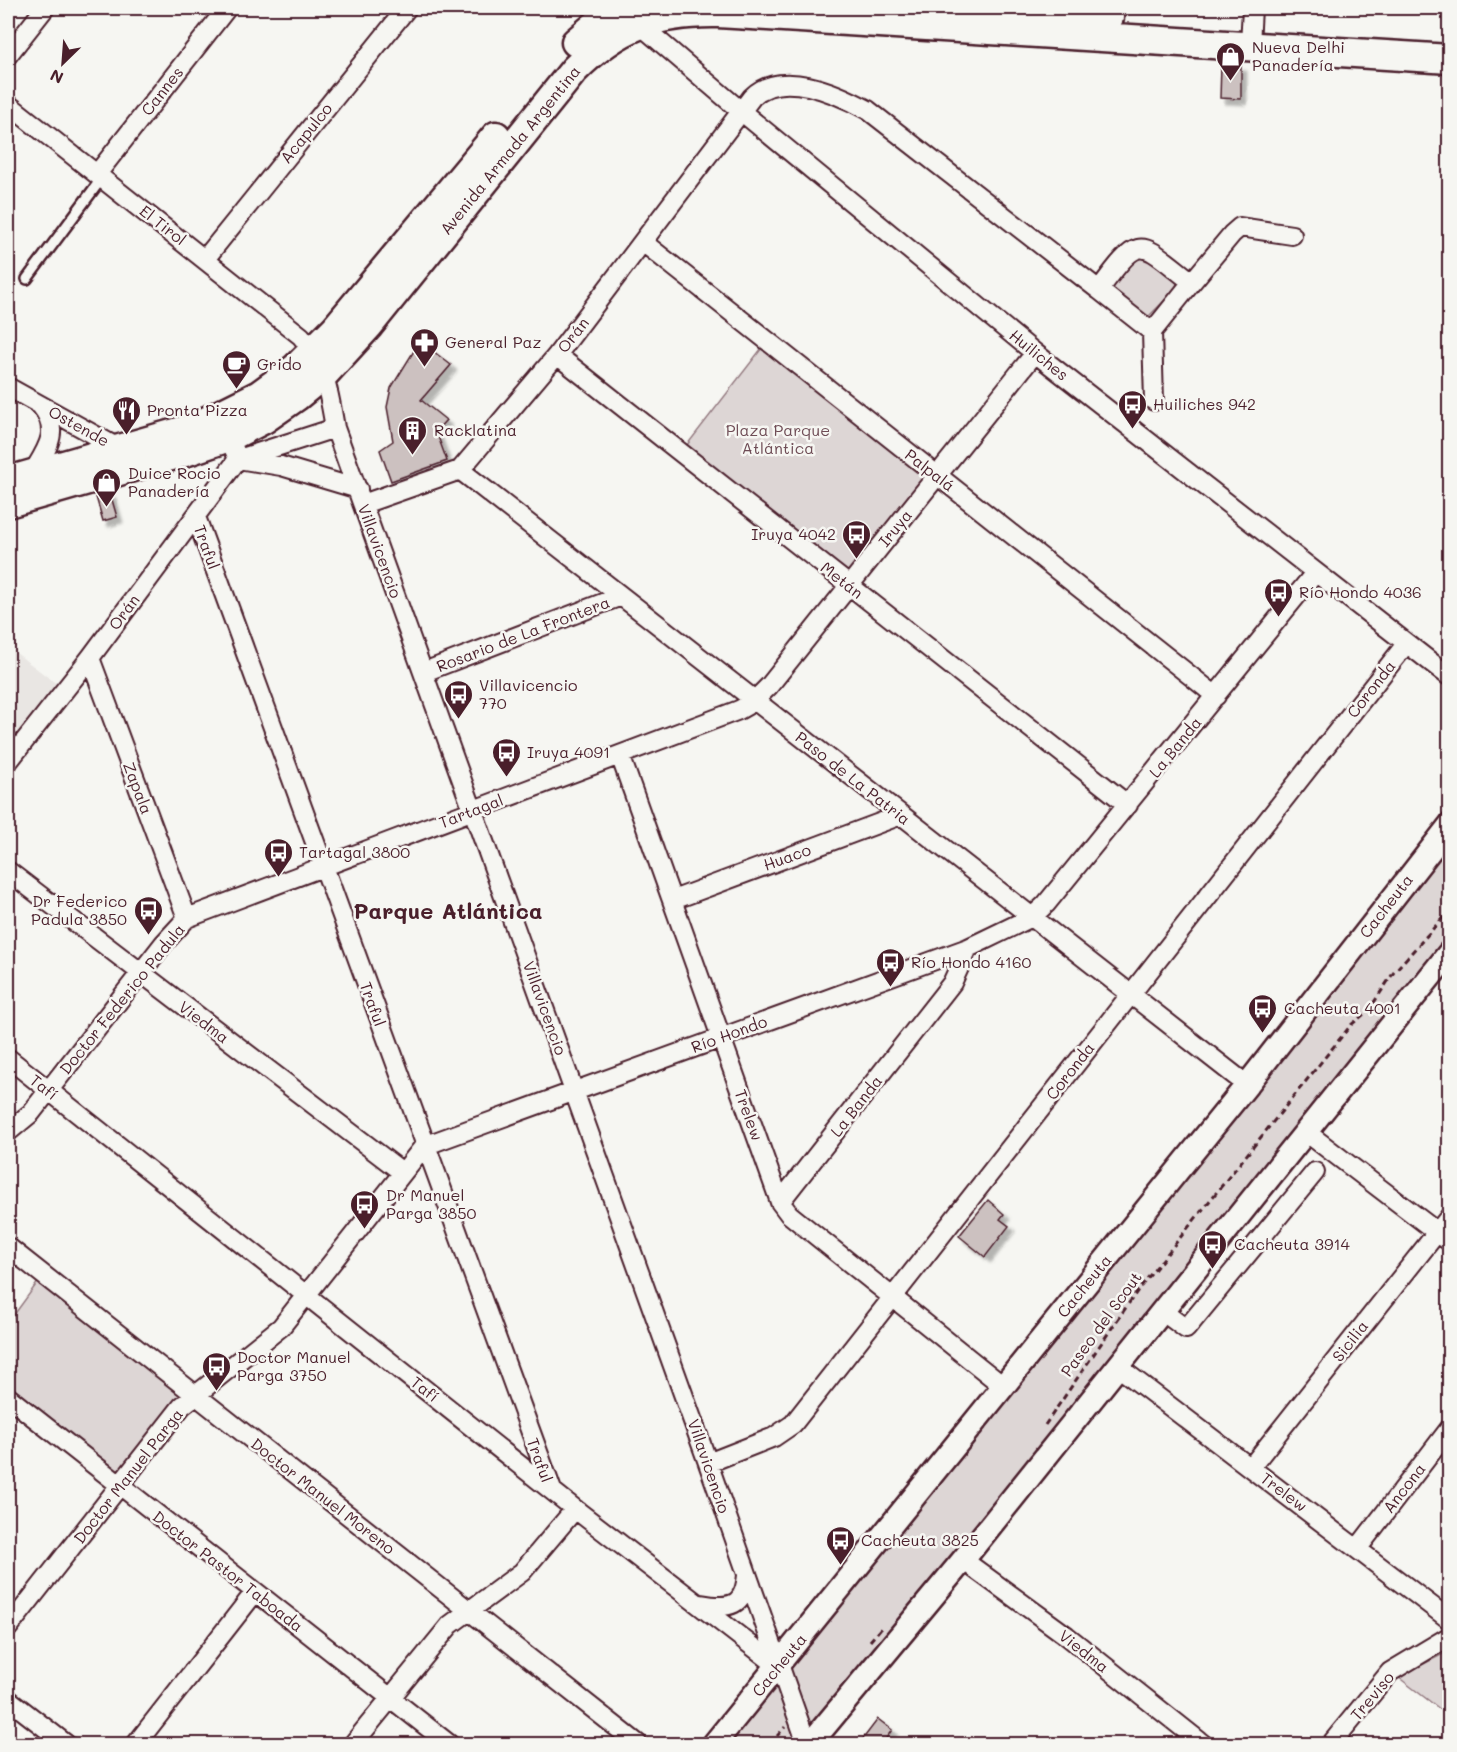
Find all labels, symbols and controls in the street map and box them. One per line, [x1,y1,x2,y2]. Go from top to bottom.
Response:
north arrow [33,33,93,93]
place label: Nueva Delhi Panadería [1252,36,1345,75]
shop icon: Nueva Delhi Panadería [1215,40,1247,82]
street label: Avenida Armada Argentina [435,61,584,239]
street label: Cannes [136,62,187,120]
text: N [47,65,66,89]
street label: Acapulco [275,98,336,167]
street label: El Tirol [136,200,191,249]
street label: Orán [552,313,593,357]
street label: Huiliches [1005,324,1073,385]
pharmacy icon: General Paz [408,326,440,368]
place label: General Paz [445,331,541,352]
cafe icon: Grido [220,348,252,390]
place label: Grido [257,353,301,374]
bus stop icon: Huiliches 942 [1116,388,1148,430]
place label: Huiliches 942 [1153,393,1256,414]
restaurant icon: Pronta Pizza [110,394,142,436]
place label: Pronta Pizza [147,399,248,420]
street label: Ostende [45,400,113,451]
building icon: Racklatina [397,414,429,456]
place label: Racklatina [434,419,517,440]
park label: Plaza Parque Atlántica [726,419,830,458]
street label: Palpalá [901,444,959,496]
place label: Duice Rocio Panadería [128,462,221,501]
shop icon: Duice Rocio Panadería [91,466,123,508]
street label: Villavicencio [354,501,407,601]
street label: Iruya [873,505,916,551]
bus stop icon: Iruya 4042 [841,518,873,560]
street label: Traful [190,522,225,572]
place label: Iruya 4042 [751,523,836,544]
street label: Metán [817,556,868,603]
bus stop icon: Río Hondo 4036 [1262,576,1294,618]
place label: Río Hondo 4036 [1299,581,1422,602]
street label: Orán [103,590,144,634]
street label: Rosario de La Frontera [433,591,612,676]
street label: Coronda [1342,656,1400,722]
place label: Villavicencio 770 [479,674,578,713]
bus stop icon: Villavicencio 770 [442,678,474,720]
street label: La Banda [1144,712,1206,781]
street label: Paso de La Patria [791,726,915,829]
bus stop icon: Iruya 4091 [490,736,522,778]
place label: Iruya 4091 [527,741,610,762]
street label: Zapala [119,759,158,817]
street label: Tartagal [436,789,506,832]
bus stop icon: Tartagal 3800 [262,836,294,878]
street label: Huaco [760,838,813,875]
place label: Tartagal 3800 [299,841,410,862]
street label: Cacheuta [1354,869,1417,942]
place label: Dr Federico Padula 3850 [31,890,127,929]
bus stop icon: Dr Federico Padula 3850 [132,894,164,936]
district label: Parque Atlántica [354,896,542,925]
street label: Doctor Federico Padula [54,919,189,1078]
bus stop icon: Río Hondo 4160 [874,946,906,988]
place label: Río Hondo 4160 [911,951,1032,972]
street label: Villavicencio [519,958,572,1058]
street label: Traful [356,979,391,1029]
bus stop icon: Cacheuta 4001 [1247,992,1279,1034]
street label: Viedma [175,996,234,1047]
place label: Cacheuta 4001 [1284,997,1401,1018]
street label: Río Hondo [688,1010,770,1057]
street label: Coronda [1041,1038,1099,1104]
street label: Tafí [26,1069,63,1104]
street label: La Banda [825,1071,886,1141]
street label: Trelew [731,1086,768,1143]
place label: Dr Manuel Parga 3850 [386,1184,477,1223]
bus stop icon: Dr Manuel Parga 3850 [349,1188,381,1230]
bus stop icon: Cacheuta 3914 [1197,1228,1229,1270]
place label: Cacheuta 3914 [1234,1233,1351,1254]
street label: Cacheuta [1052,1250,1116,1322]
street label: Paseo del Scout [1055,1267,1146,1380]
street label: Sicilia [1327,1316,1372,1366]
place label: Doctor Manuel Parga 3750 [237,1346,351,1385]
bus stop icon: Doctor Manuel Parga 3750 [200,1350,232,1392]
street label: Tafí [407,1371,444,1406]
street label: Doctor Manuel Parga [68,1404,187,1548]
street label: Villavicencio [684,1416,735,1516]
street label: Doctor Manuel Moreno [247,1433,400,1559]
street label: Traful [523,1435,558,1485]
street label: Ancona [1378,1458,1430,1517]
street label: Trelew [1257,1467,1312,1516]
street label: Doctor Pastor Taboada [149,1505,308,1636]
bus stop icon: Cacheuta 3825 [824,1524,856,1566]
place label: Cacheuta 3825 [861,1529,979,1550]
street label: Viedma [1055,1624,1114,1677]
street label: Cacheuta [747,1629,811,1701]
street label: Treviso [1345,1667,1398,1724]

